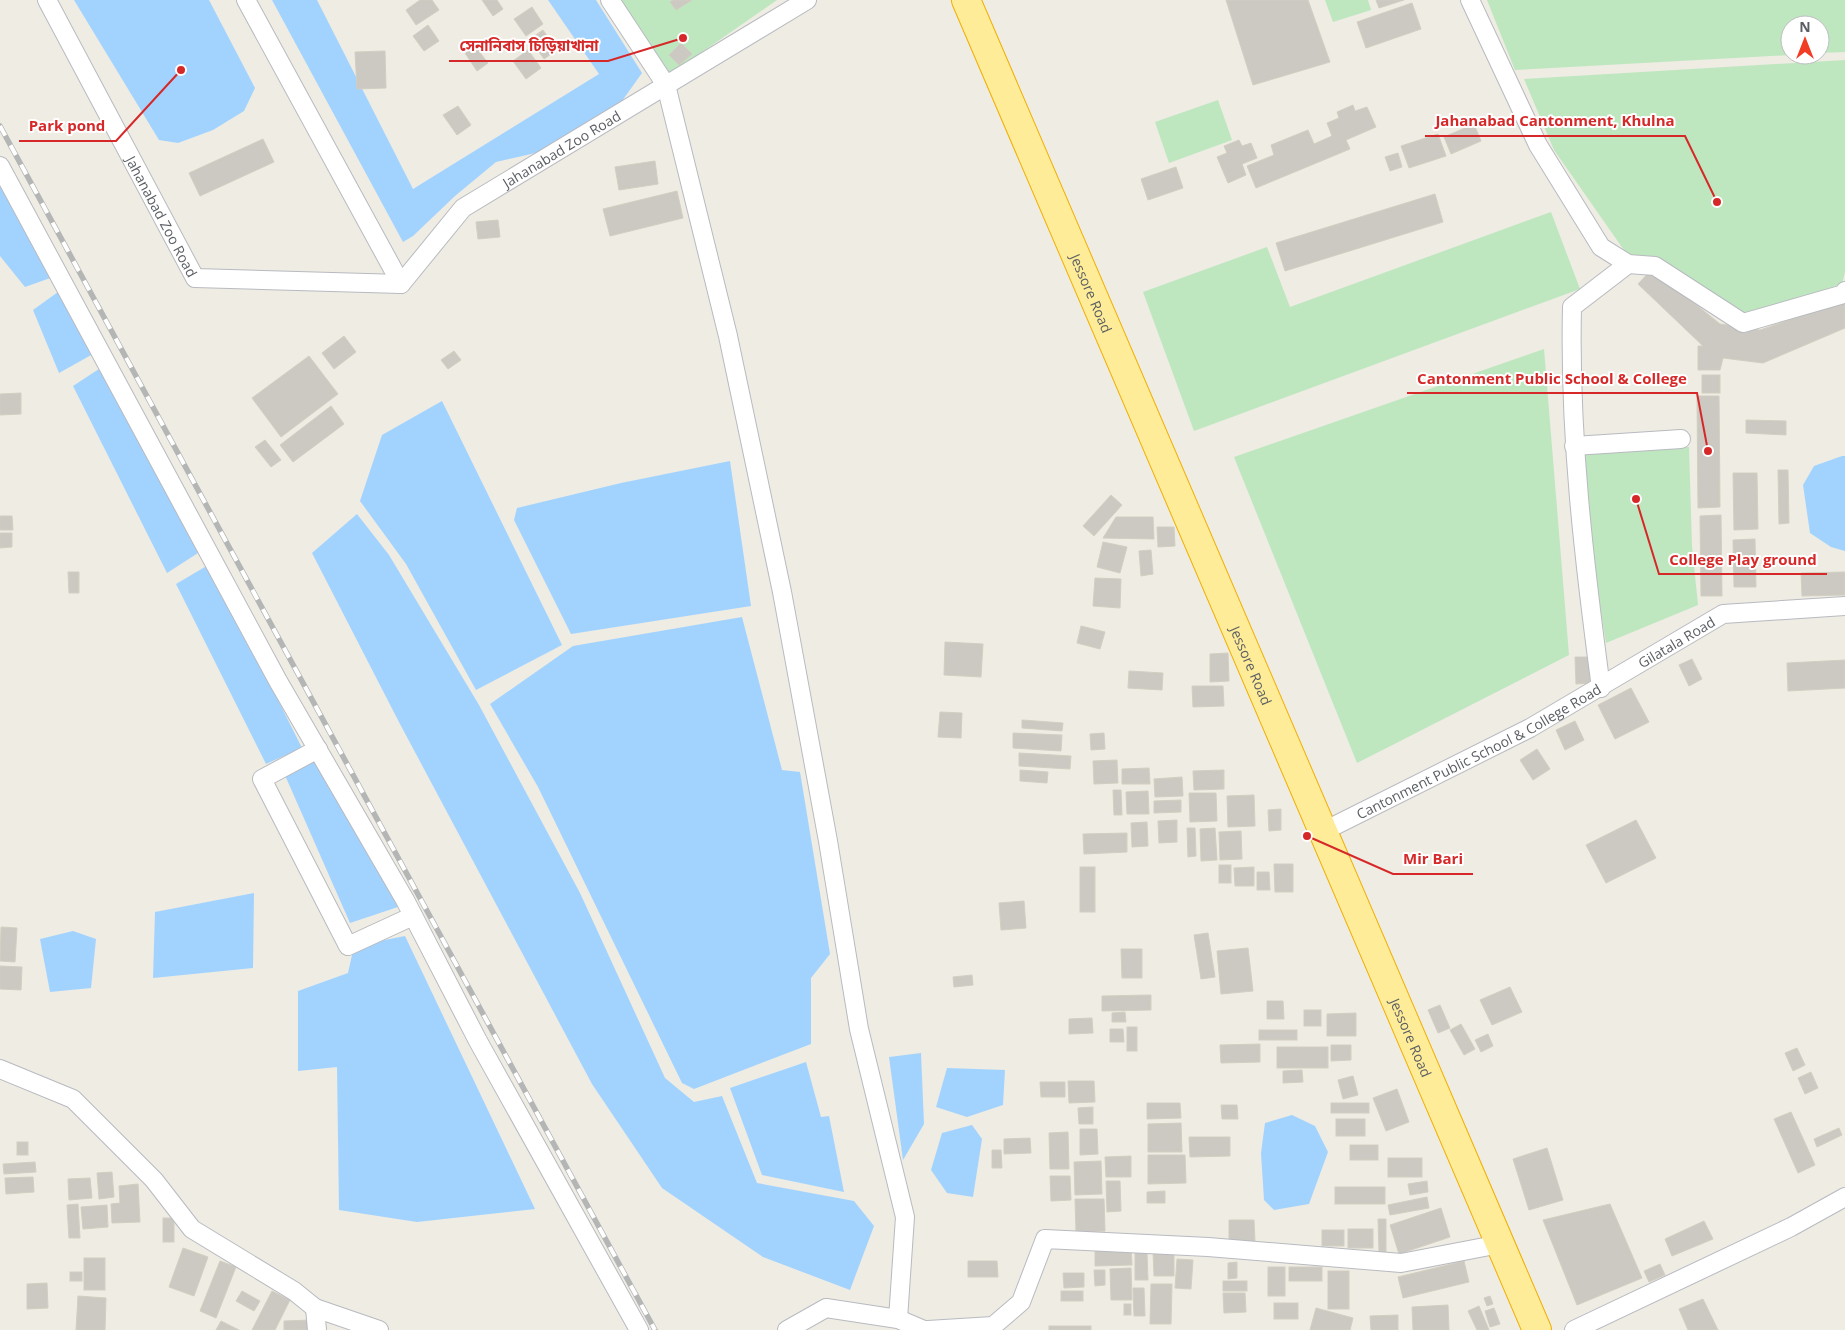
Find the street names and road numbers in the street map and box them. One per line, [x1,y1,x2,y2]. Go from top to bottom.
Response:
street label: Jahanabad Zoo Road [497,106,624,193]
street label: Jahanabad Zoo Road [121,151,202,280]
street label: Jessore Road [1066,249,1117,336]
street label: Gilatala Road [1634,612,1718,672]
street label: Jessore Road [1226,621,1277,708]
street label: Cantonment Public School & College Road [1353,679,1604,823]
street label: Jessore Road [1385,993,1437,1080]

